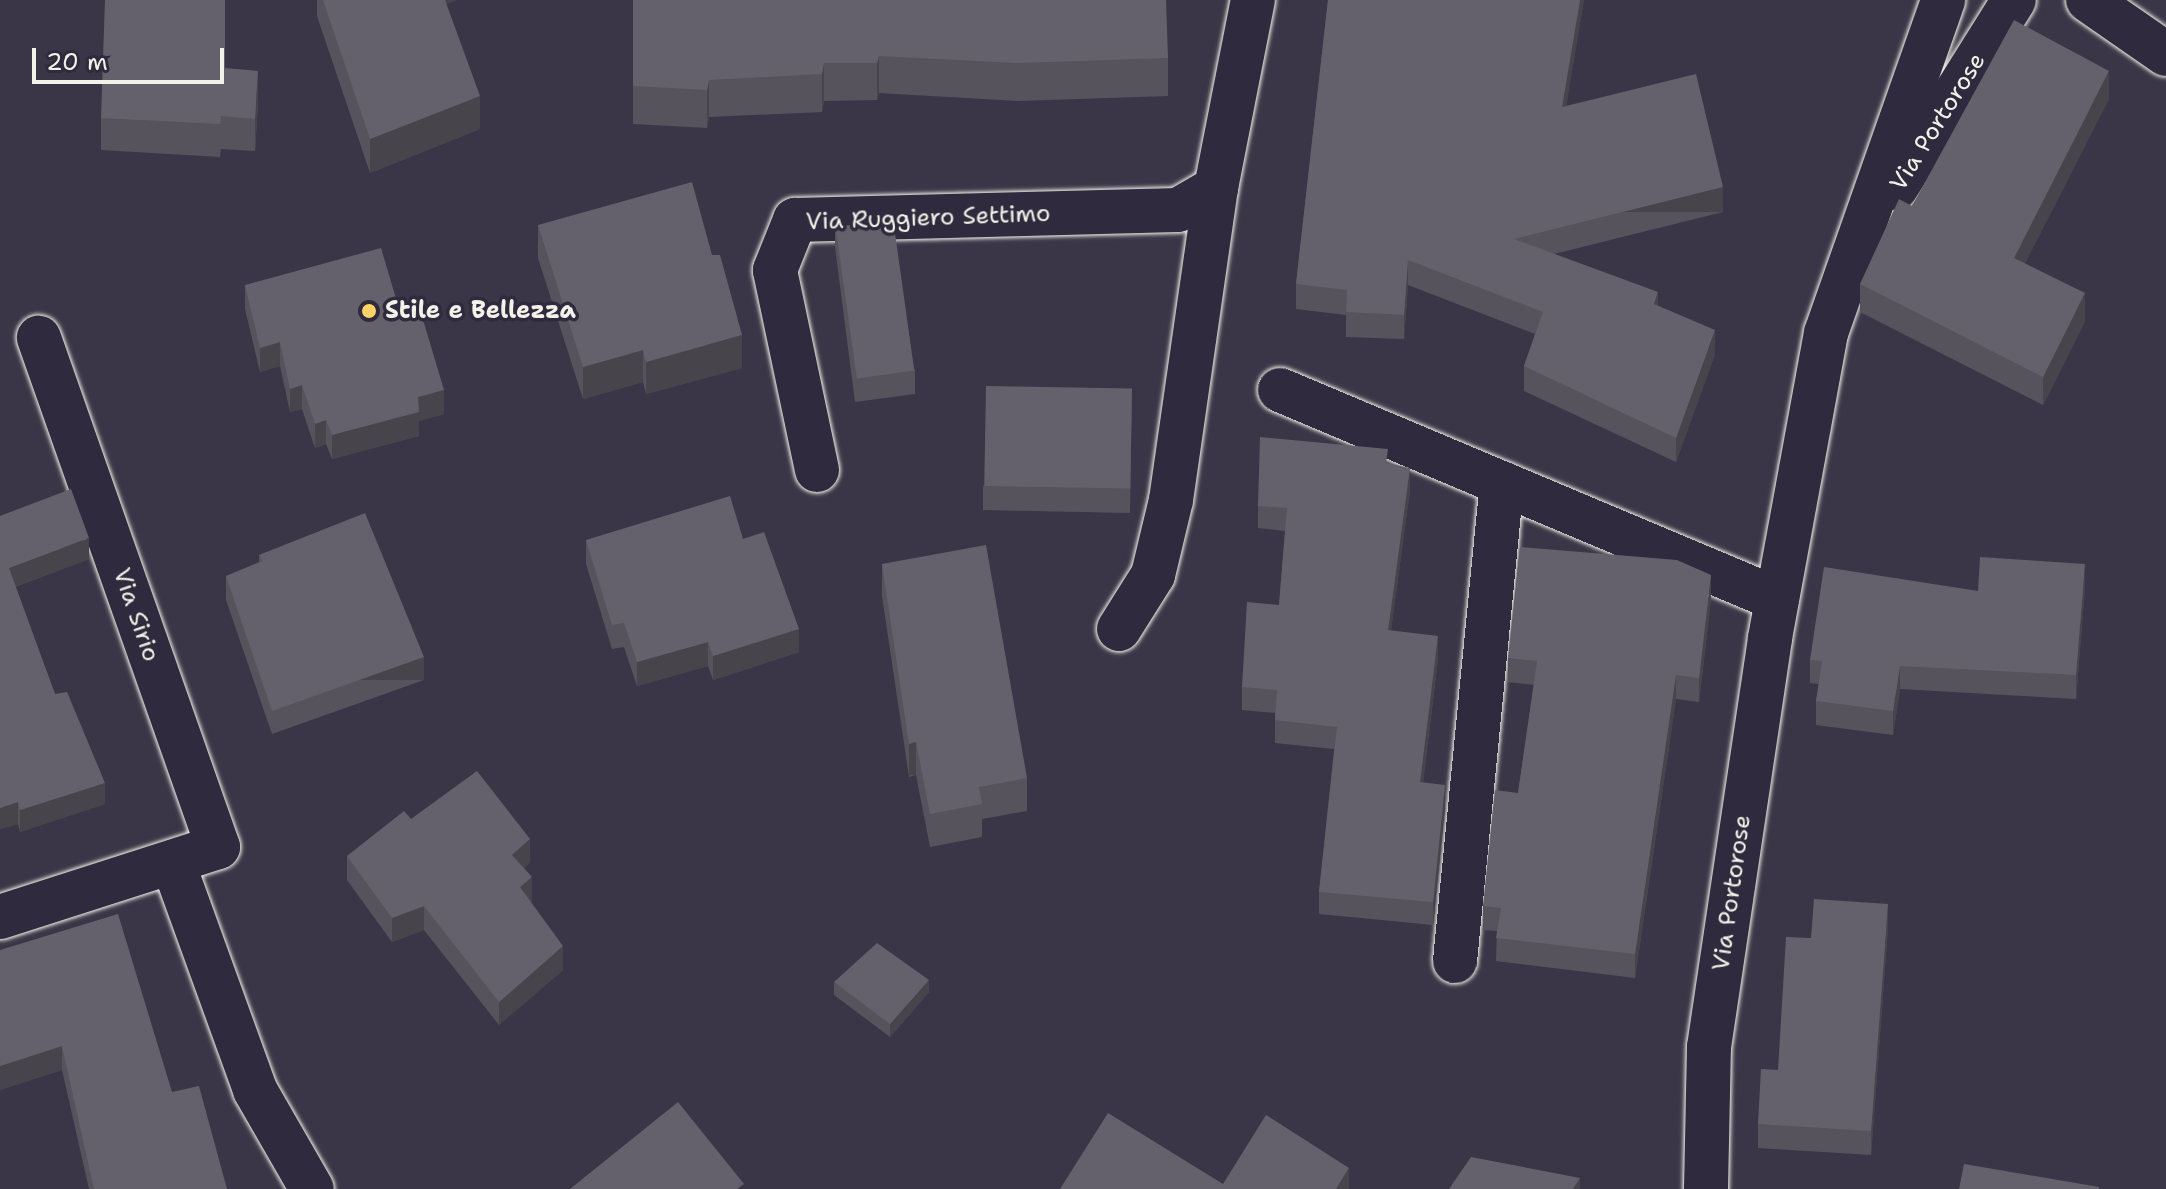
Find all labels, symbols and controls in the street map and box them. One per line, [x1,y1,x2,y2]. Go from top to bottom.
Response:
scale bar [36,32,228,82]
text: 20 m [46,46,108,78]
street label: Via Portorose [1884,48,1992,196]
street label: Via Ruggiero Settimo [805,199,1051,237]
place label: Stile e Bellezza [385,297,576,325]
marker: Stile e Bellezza [360,302,378,320]
street label: Via Sirio [107,564,165,666]
street label: Via Portorose [1707,813,1757,973]

